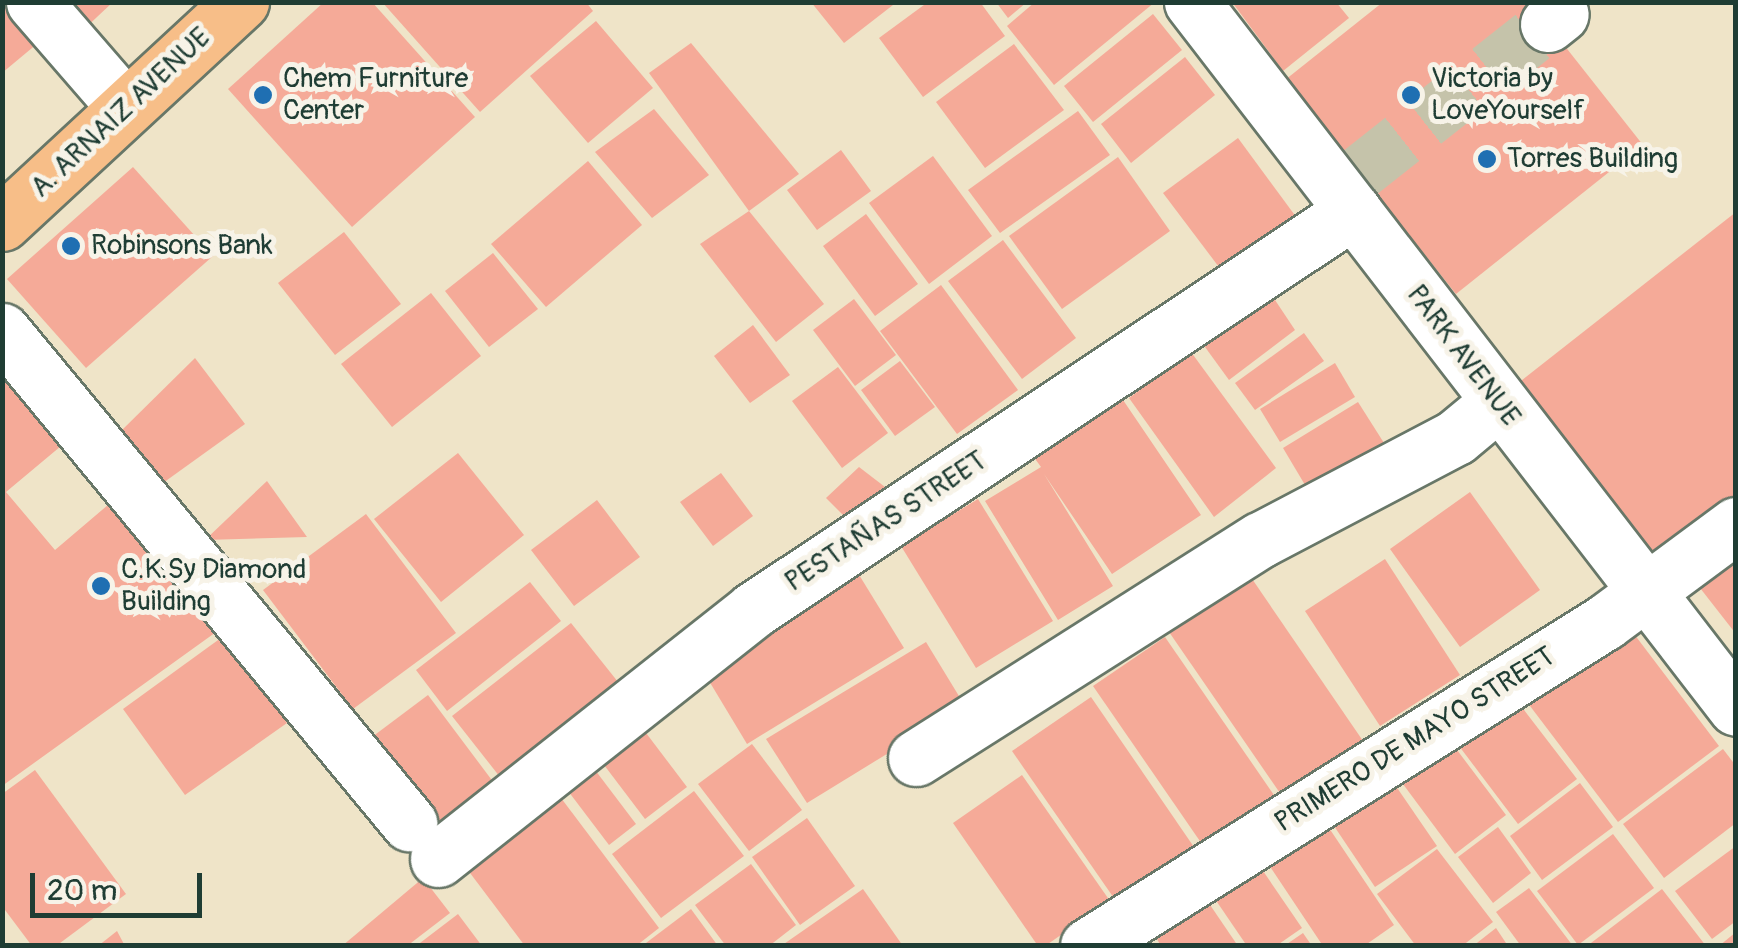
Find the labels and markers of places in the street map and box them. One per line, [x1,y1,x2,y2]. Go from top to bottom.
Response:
place label: Chem Furniture Center [283,62,468,128]
place label: Victoria by LoveYourself [1431,62,1585,128]
marker: Chem Furniture Center [252,84,274,106]
marker: Victoria by LoveYourself [1400,84,1422,106]
place label: Torres Building [1507,142,1678,176]
marker: Torres Building [1476,148,1498,170]
place label: Robinsons Bank [91,229,273,263]
marker: Robinsons Bank [60,235,82,257]
place label: C.K.Sy Diamond Building [121,553,307,619]
marker: C.K.Sy Diamond Building [90,575,112,597]

